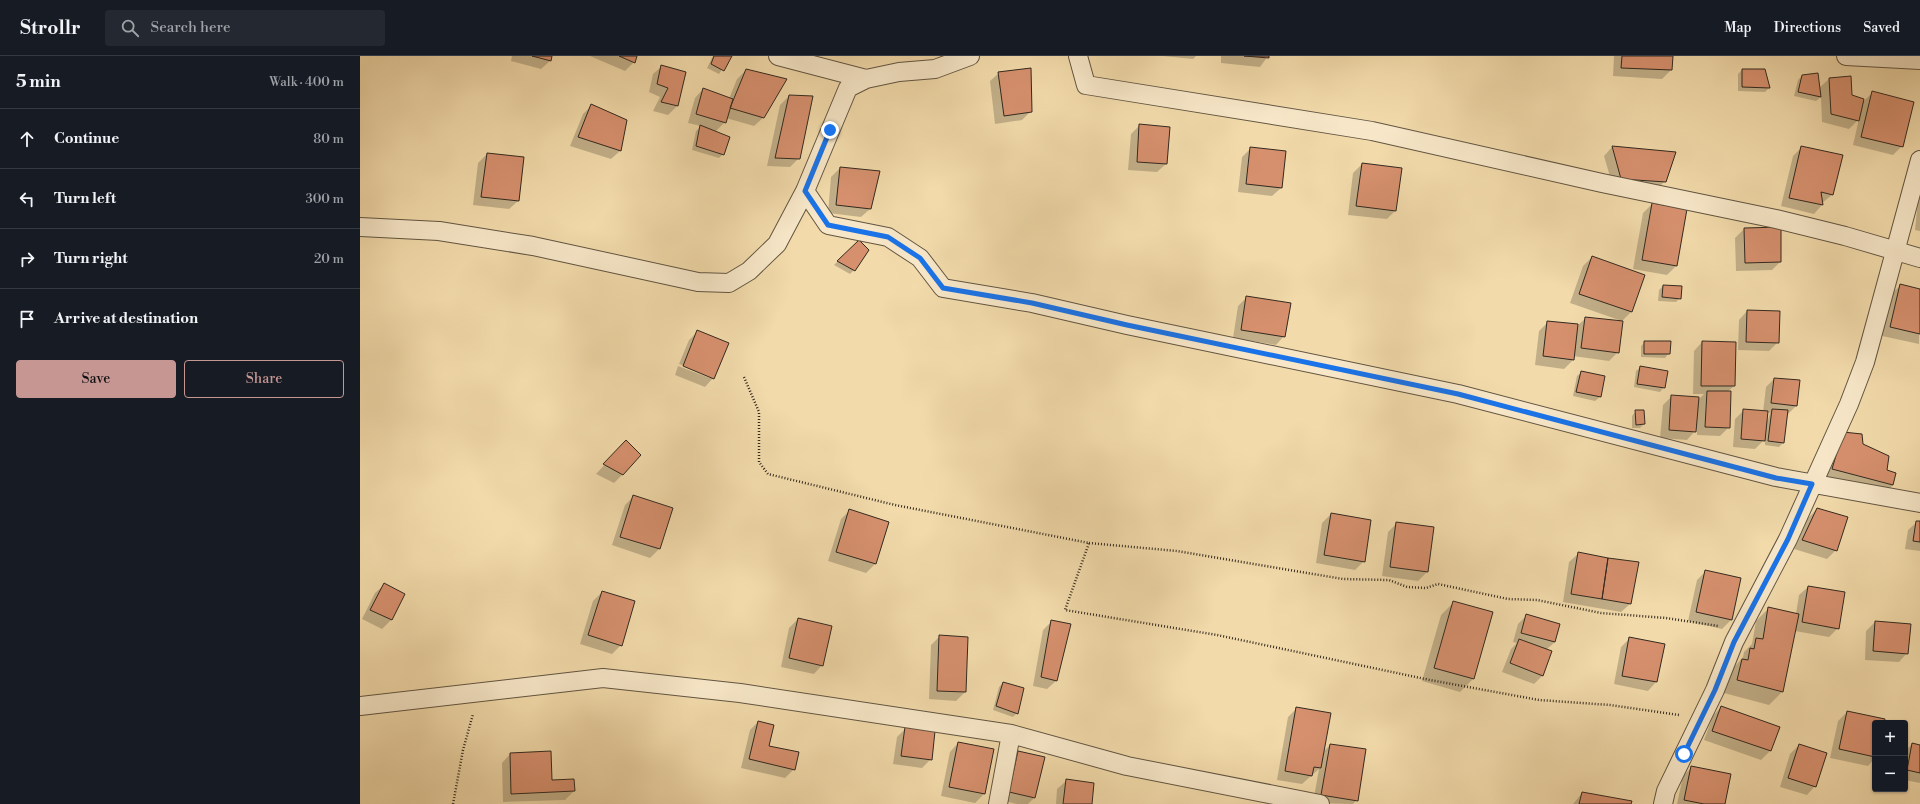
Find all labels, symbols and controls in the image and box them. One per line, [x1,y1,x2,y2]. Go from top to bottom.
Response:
search box [105,10,385,46]
text: Strollr [20,16,81,40]
icon: search [119,17,141,39]
text: Search here [151,18,231,37]
text: Map [1724,19,1752,37]
text: Directions [1774,19,1841,37]
text: Saved [1863,19,1900,37]
text: 5 min [16,71,61,93]
text: Walk · 400 m [269,74,344,90]
route end [821,121,839,139]
icon: ahead [16,128,38,150]
text: Continue [54,129,119,148]
text: 80 m [313,131,344,147]
icon: left [16,188,38,210]
text: Turn left [54,189,116,208]
text: 300 m [306,191,344,207]
icon: right [16,248,38,270]
text: Turn right [54,249,128,268]
text: 20 m [314,251,344,267]
icon: arrive [16,308,38,330]
text: Arrive at destination [54,309,198,328]
button: Save [16,360,176,398]
button: Share [184,360,344,398]
map controls [1872,720,1908,792]
button: + [1872,720,1908,756]
route start [1675,745,1693,763]
button: − [1872,756,1908,792]

